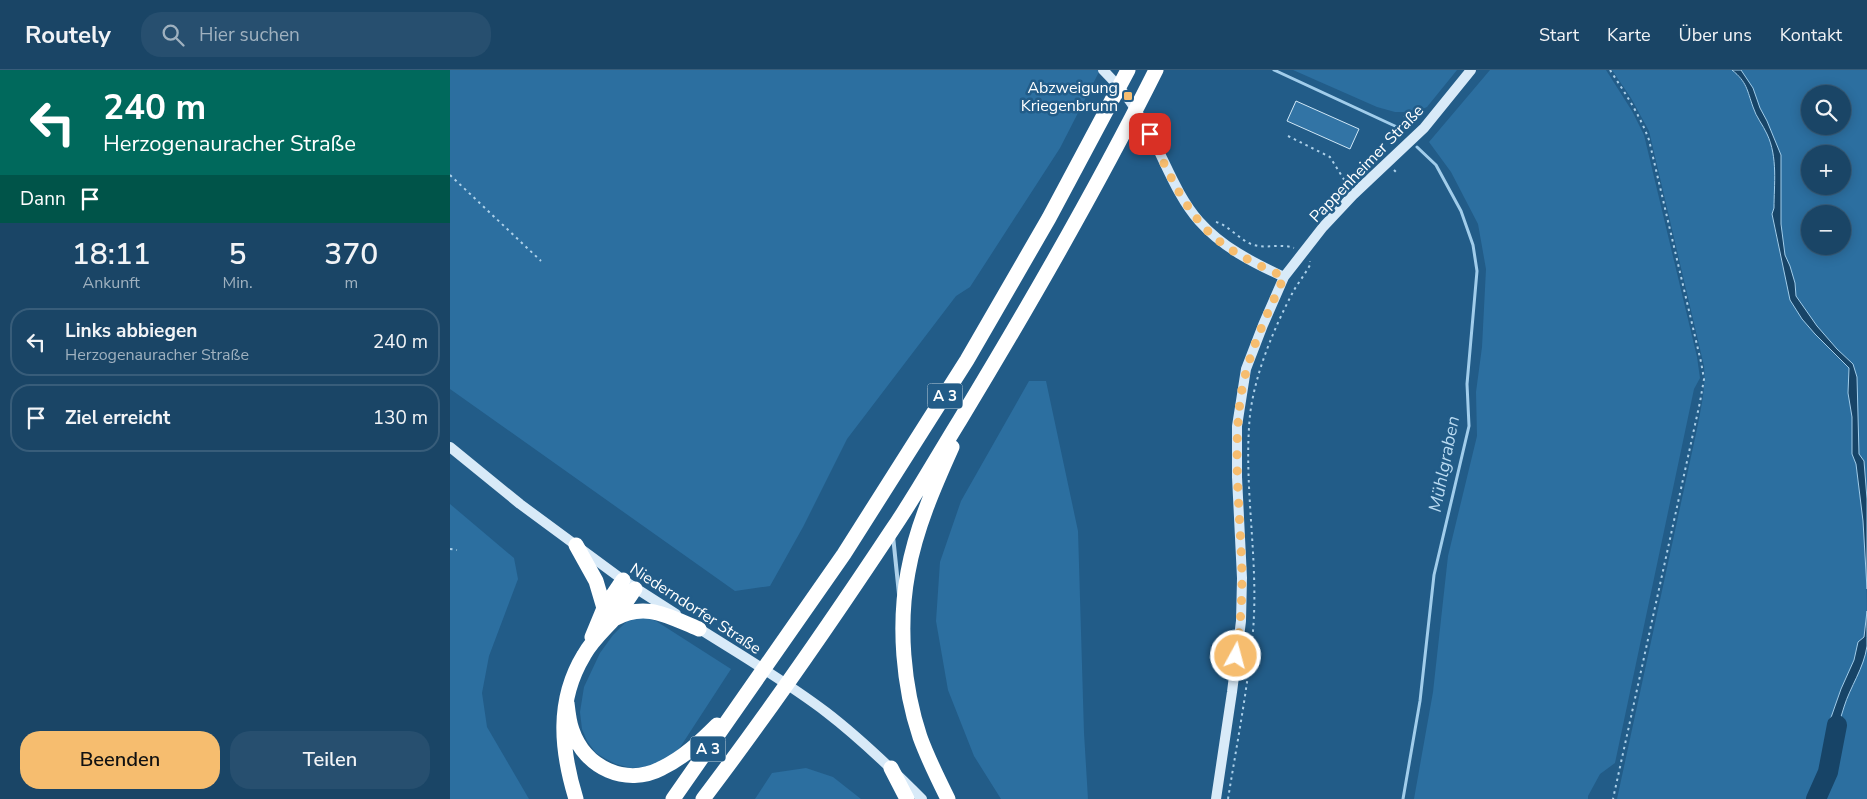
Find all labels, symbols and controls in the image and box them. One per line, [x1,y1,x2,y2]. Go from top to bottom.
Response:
search box [141,12,491,57]
text: Routely [25,19,111,51]
icon: search [159,21,187,49]
text: Hier suchen [199,22,300,48]
text: Start [1539,23,1579,47]
text: Karte [1607,23,1651,47]
text: Über uns [1679,23,1752,47]
text: Kontakt [1780,23,1842,47]
place label: Abzweigung Kriegenbrunn [1021,77,1118,117]
text: 240 m [103,84,206,131]
map controls [1801,85,1851,255]
button: search [1801,85,1851,135]
icon: left [20,90,85,155]
marker: Abzweigung Kriegenbrunn [1122,90,1134,102]
street label: Pappenheimer Straße [1305,100,1429,227]
pin [1129,113,1171,155]
icon: arrive [1136,120,1164,148]
text: Herzogenauracher Straße [103,129,356,159]
button: + [1801,145,1851,195]
icon: arrive [76,185,104,213]
text: Dann [20,186,66,212]
button: − [1801,205,1851,255]
text: 18:11 [72,234,151,275]
text: 5 [229,234,247,275]
text: 370 [324,234,378,275]
text: Ankunft [83,272,140,294]
text: Min. [222,272,253,294]
text: m [344,272,358,294]
text: Links abbiegen [65,318,197,344]
icon: left [22,328,50,356]
text: 240 m [373,329,428,355]
text: Herzogenauracher Straße [65,344,249,366]
road number: A 3 [928,384,962,408]
icon: arrive [22,404,50,432]
text: Ziel erreicht [65,405,170,431]
text: 130 m [373,405,428,431]
water label: Mühlgraben [1423,414,1465,514]
street label: Niederndorfer Straße [626,558,765,660]
position arrow [1209,629,1261,681]
button: Beenden [20,731,220,789]
button: Teilen [230,731,430,789]
road number: A 3 [690,736,726,762]

